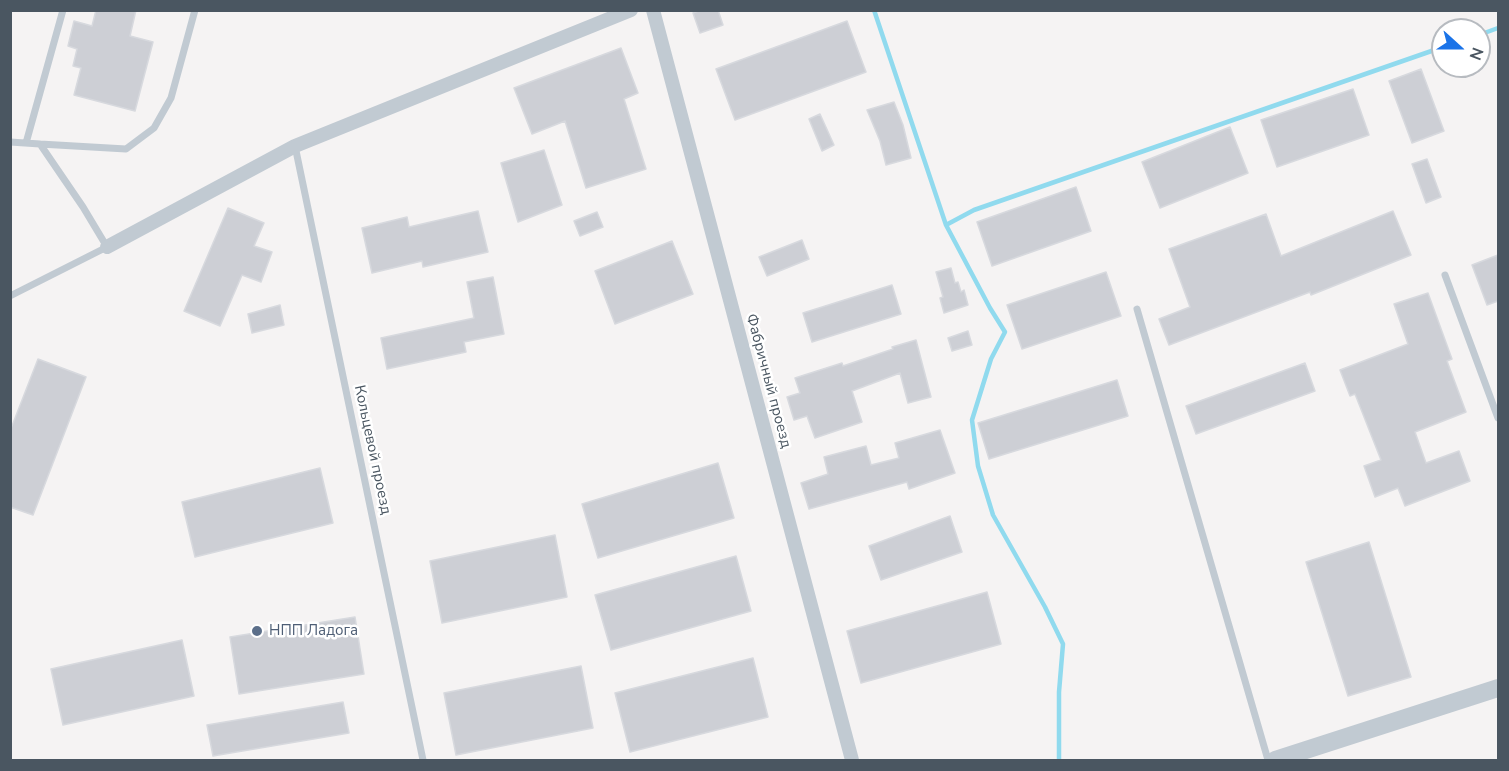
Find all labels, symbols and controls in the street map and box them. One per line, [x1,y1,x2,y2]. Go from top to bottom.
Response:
north arrow [1431,18,1491,78]
text: N [1464,44,1488,63]
street label: Фабричный проезд [741,312,795,450]
street label: Кольцевой проезд [350,384,394,516]
place label: НПП Ладога [269,622,358,640]
marker: НПП Ладога [250,624,264,638]

